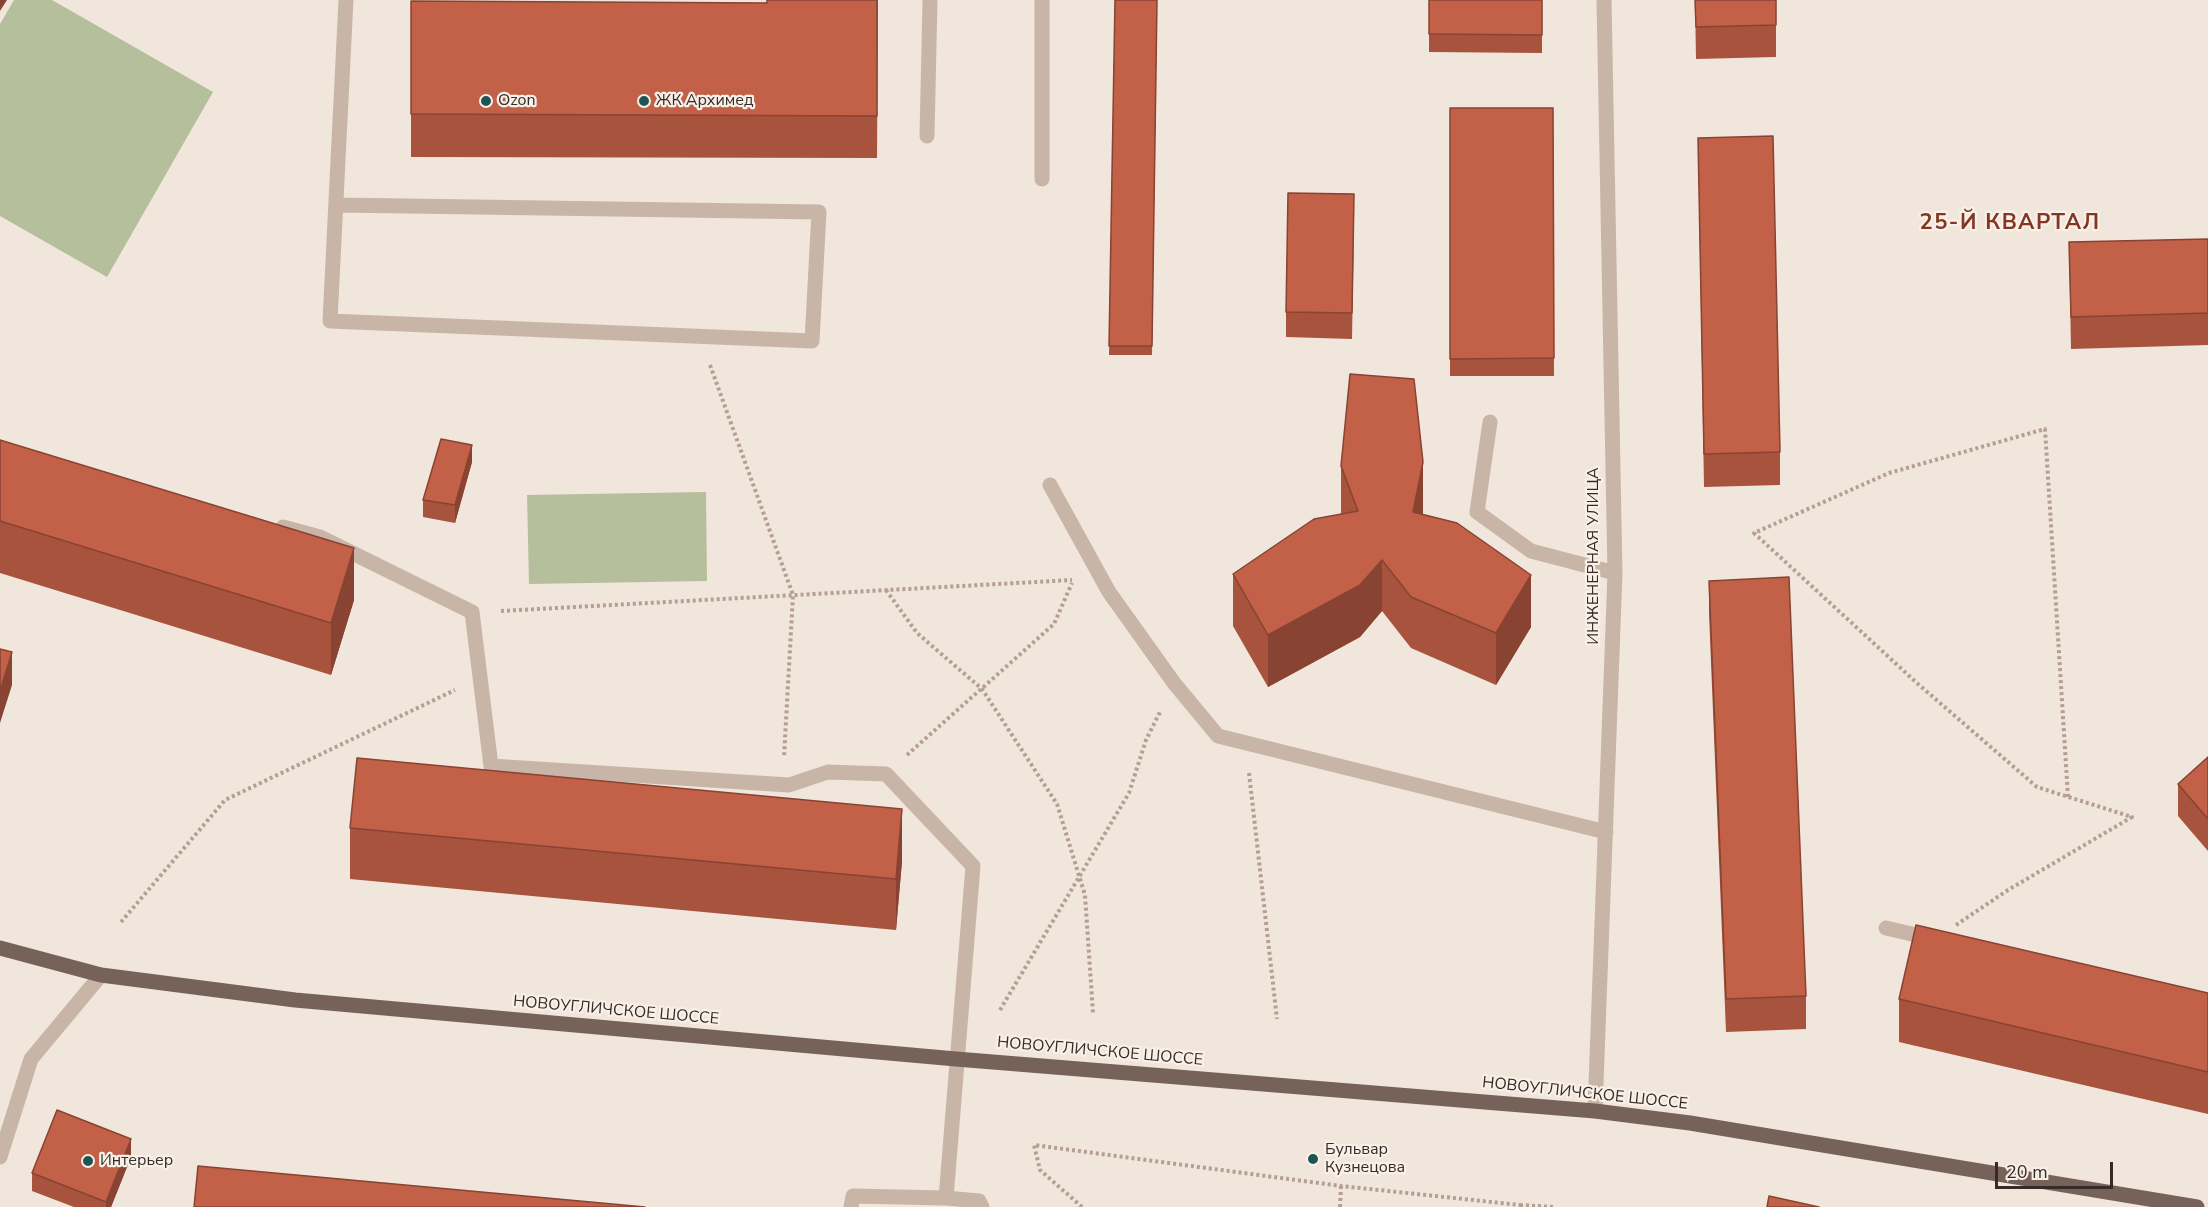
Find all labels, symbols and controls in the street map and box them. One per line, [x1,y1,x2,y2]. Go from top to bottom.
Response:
place label: Ozon [498,91,536,111]
place label: ЖК Архимед [656,91,753,111]
marker: Ozon [479,94,493,108]
marker: ЖК Архимед [637,94,651,108]
district label: 25-Й КВАРТАЛ [1919,211,2101,237]
street label: ИНЖЕНЕРНАЯ УЛИЦА [1584,467,1604,645]
street label: НОВОУГЛИЧСКОЕ ШОССЕ [512,992,720,1030]
street label: НОВОУГЛИЧСКОЕ ШОССЕ [996,1033,1204,1071]
street label: НОВОУГЛИЧСКОЕ ШОССЕ [1481,1074,1689,1114]
place label: Бульвар Кузнецова [1325,1140,1405,1178]
scale bar [1998,1150,2116,1188]
place label: Интерьер [100,1151,173,1171]
marker: Бульвар Кузнецова [1306,1152,1320,1166]
marker: Интерьер [81,1154,95,1168]
text: 20 m [2006,1160,2048,1184]

